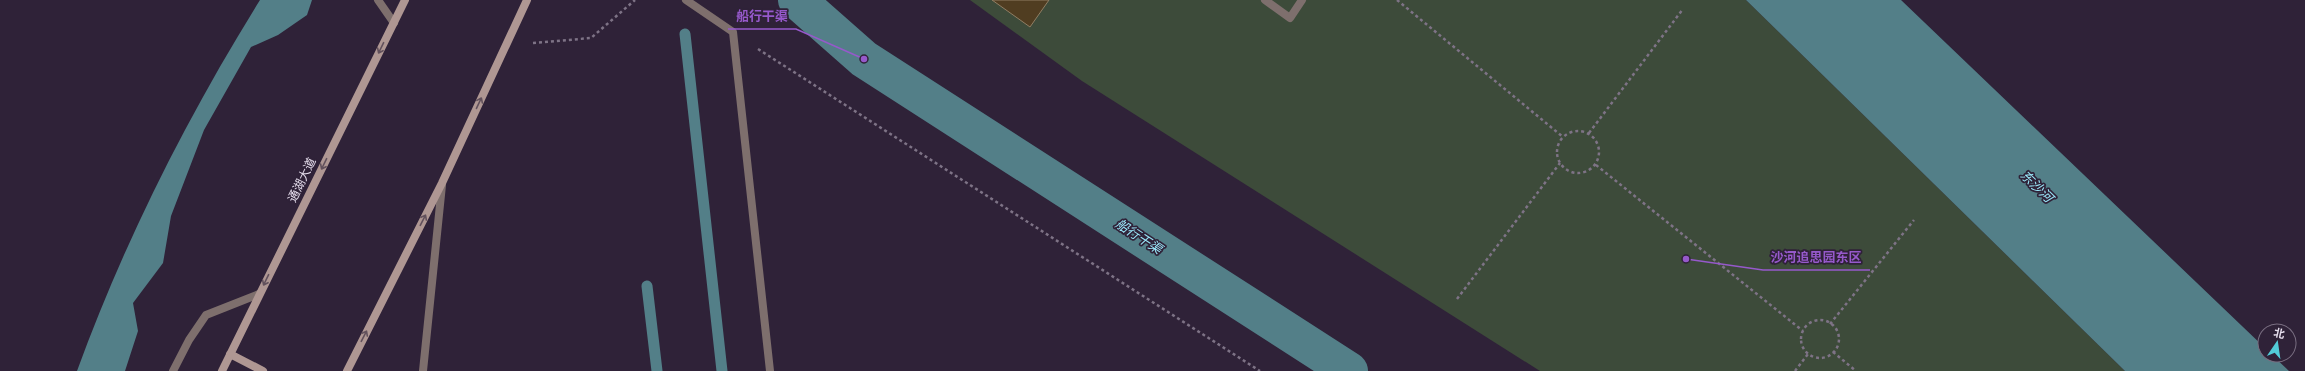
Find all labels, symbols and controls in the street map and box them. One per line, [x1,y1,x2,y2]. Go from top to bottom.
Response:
callout: 船行干渠 [728,4,796,29]
text: 船行干渠 [736,8,788,24]
one-way arrow [377,41,385,53]
one-way arrow [476,97,483,109]
street label: 通湖大道 [284,155,319,205]
one-way arrow [320,158,327,170]
water label: 东沙河 [2017,167,2059,207]
one-way arrow [420,214,427,226]
water label: 船行干渠 [1113,215,1167,258]
callout: 沙河追思园东区 [1763,245,1870,270]
text: 沙河追思园东区 [1770,249,1862,265]
one-way arrow [262,274,269,286]
north arrow [2257,323,2297,363]
text: 北 [2272,325,2286,341]
one-way arrow [361,330,368,342]

